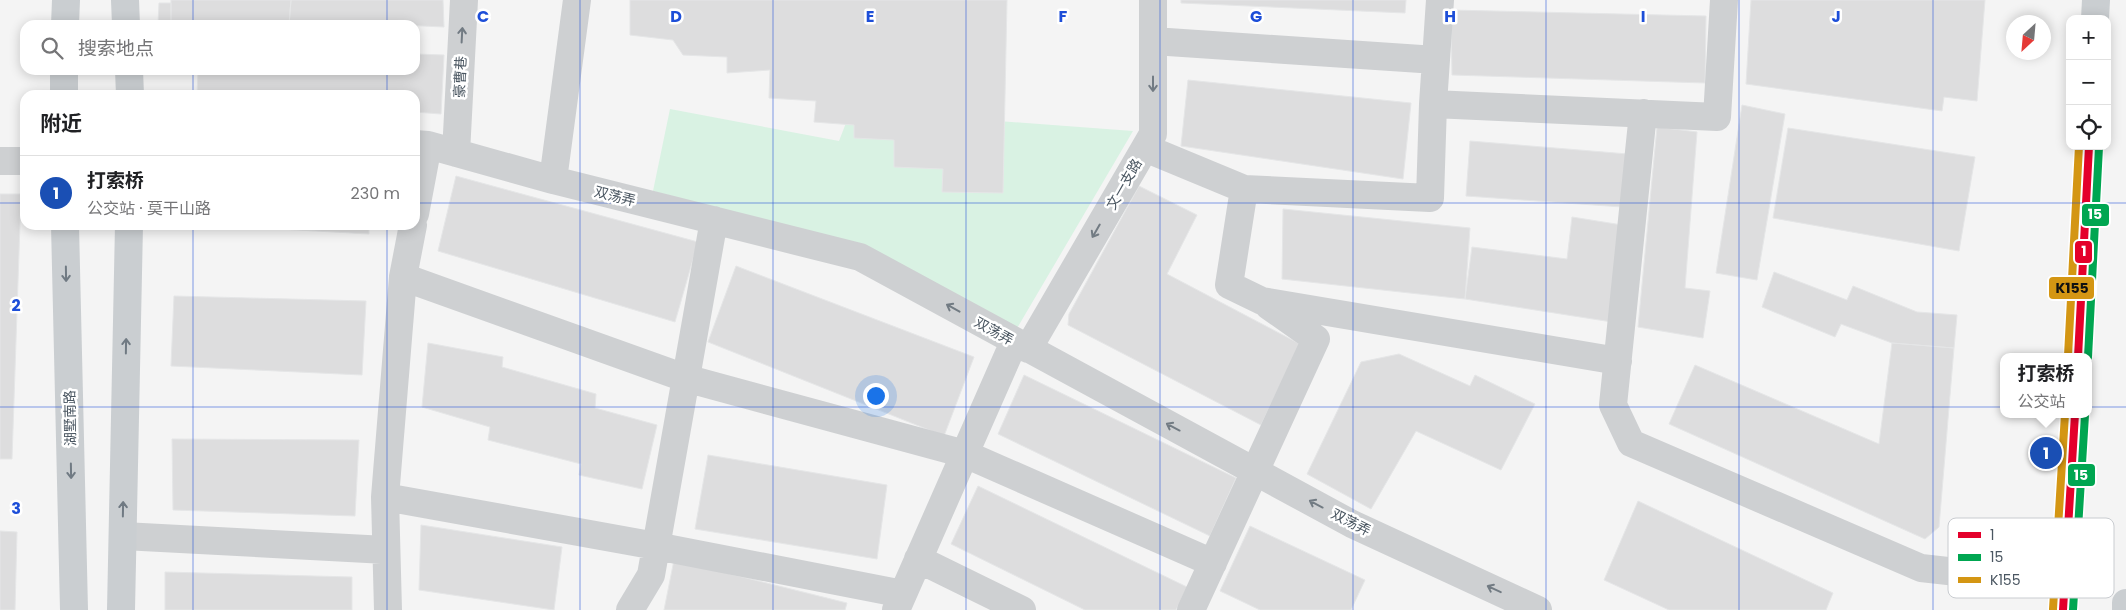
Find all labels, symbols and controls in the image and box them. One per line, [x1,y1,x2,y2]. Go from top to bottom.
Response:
text: C [477,5,489,28]
text: D [670,5,682,28]
text: E [866,5,874,28]
text: F [1059,5,1068,28]
text: G [1250,5,1262,28]
text: H [1444,5,1456,28]
text: I [1641,5,1645,28]
text: J [1831,5,1841,28]
north arrow [2006,15,2051,60]
map controls [2066,15,2111,150]
button: + [2066,15,2111,60]
search box [20,20,420,75]
one-way arrow [458,27,467,43]
icon: search [38,34,66,62]
text: 搜索地点 [78,35,154,62]
street label: 豪曹巷 [449,56,471,98]
button: − [2066,60,2111,105]
one-way arrow [1148,75,1158,91]
button: locate [2066,105,2111,150]
text: 附近 [40,109,82,138]
street label: 文一支路 [1101,155,1147,213]
text: 打索桥 [87,167,144,194]
street label: 双荡弄 [592,181,638,211]
text: 1 [53,182,59,205]
text: 230 m [351,182,400,205]
text: 公交站 · 莫干山路 [87,197,211,220]
line badge: 15 [2081,203,2110,227]
text: 15 [2088,204,2102,224]
one-way arrow [1091,224,1101,238]
line badge: 1 [2074,240,2093,264]
text: 1 [2081,241,2087,261]
one-way arrow [61,265,71,281]
line badge: K155 [2048,276,2095,300]
text: K155 [2055,278,2089,298]
text: 2 [11,294,21,317]
one-way arrow [946,303,961,313]
street label: 双荡弄 [971,312,1017,350]
one-way arrow [122,339,131,355]
popup [2000,353,2092,418]
text: 打索桥 [2017,360,2075,387]
your location [863,383,889,409]
street label: 湖墅南路 [60,390,80,446]
text: 公交站 [2017,390,2066,413]
one-way arrow [1166,422,1181,431]
pin: 1 [2030,434,2062,472]
one-way arrow [66,462,76,479]
line badge: 15 [2067,463,2096,487]
text: 15 [2074,465,2088,485]
text: 3 [11,497,21,520]
one-way arrow [1309,499,1324,508]
one-way arrow [118,501,128,518]
street label: 双荡弄 [1328,504,1374,540]
legend [1948,518,2114,598]
text: 1 [1990,525,1994,545]
text: 15 [1990,547,2003,567]
text: K155 [1990,570,2020,590]
one-way arrow [1487,584,1502,594]

